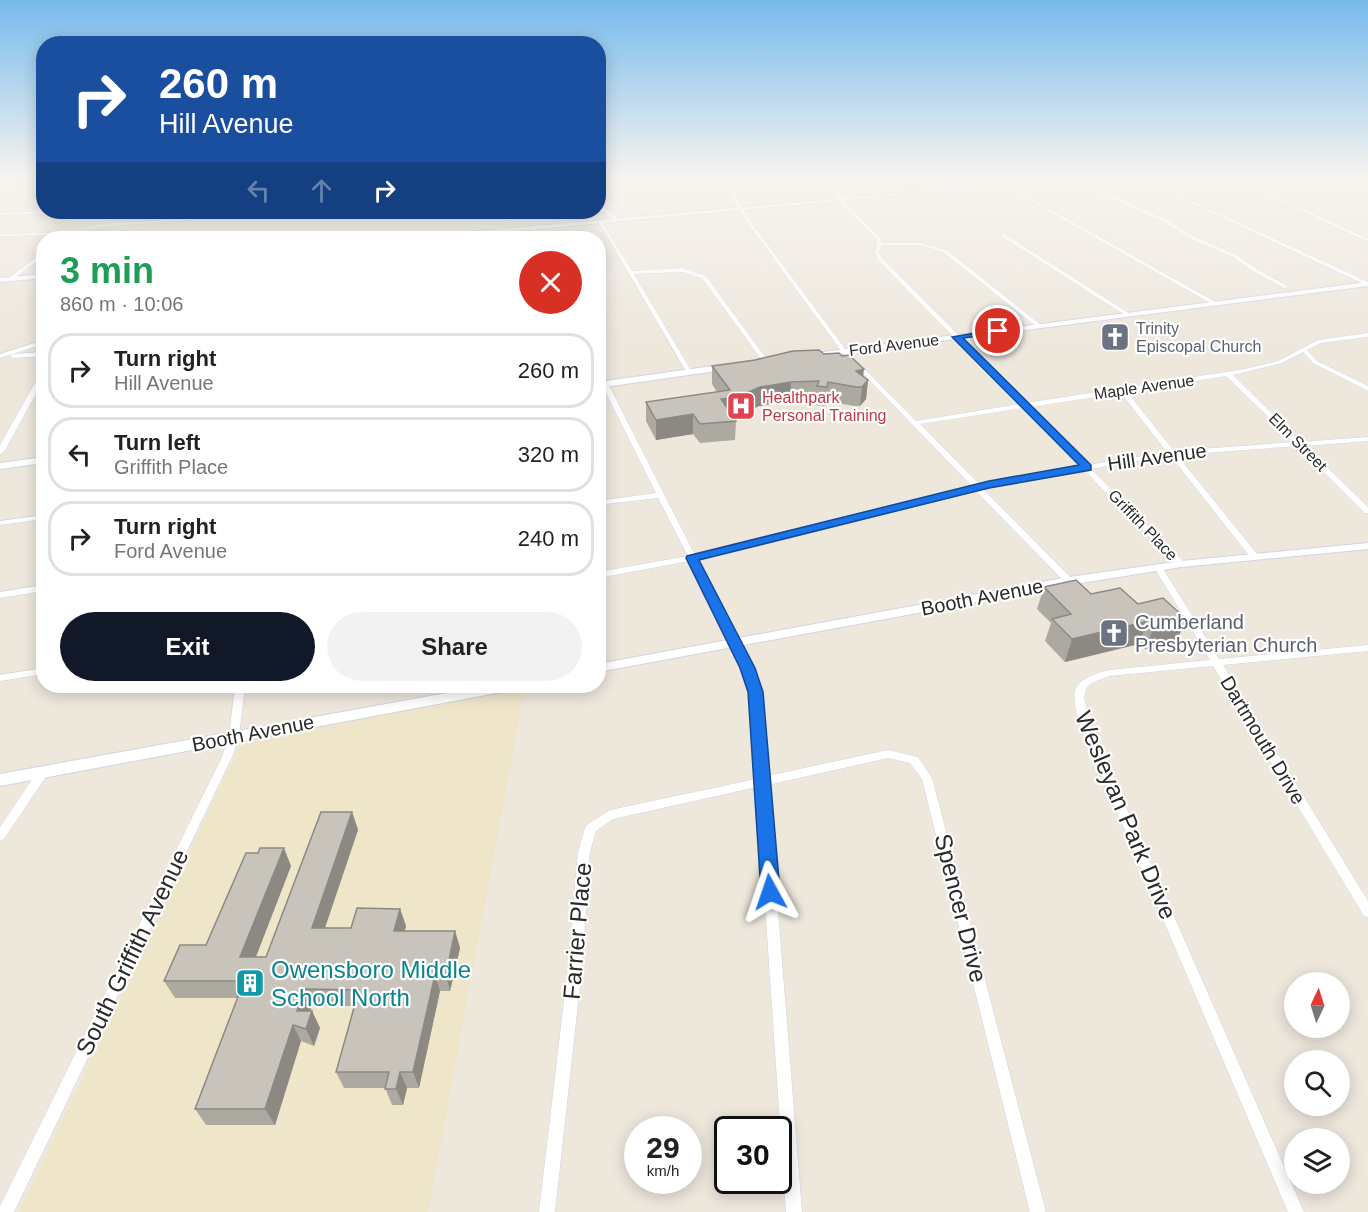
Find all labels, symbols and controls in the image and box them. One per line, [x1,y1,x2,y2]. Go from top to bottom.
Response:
icon: right [60,60,138,138]
text: 260 m [159,60,278,107]
text: Hill Avenue [159,109,294,139]
icon: left [242,174,275,207]
icon: ahead [305,174,338,207]
icon: right [368,174,401,207]
text: 3 min [60,250,154,291]
button: close [519,251,582,314]
text: 860 m · 10:06 [60,293,183,315]
pin [972,305,1023,356]
icon: arrive [981,314,1014,347]
place label: Trinity Episcopal Church [1136,320,1261,355]
church icon: Trinity Episcopal Church [1099,321,1131,353]
street label: Ford Avenue [848,331,940,359]
text: Turn right [114,346,216,371]
icon: right [63,354,96,387]
text: 260 m [518,358,579,383]
text: Hill Avenue [114,372,214,394]
street label: Maple Avenue [1093,372,1195,402]
place label: Healthpark Personal Training [762,389,887,424]
hospital icon: Healthpark Personal Training [725,390,757,422]
street label: Elm Street [1266,410,1331,475]
text: Turn left [114,430,200,455]
icon: left [63,438,96,471]
street label: Hill Avenue [1106,439,1208,475]
text: 320 m [518,442,579,467]
text: Griffith Place [114,456,228,478]
street label: Griffith Place [1105,486,1181,564]
text: Turn right [114,514,216,539]
icon: right [63,522,96,555]
text: 240 m [518,526,579,551]
text: Ford Avenue [114,540,227,562]
street label: Booth Avenue [919,574,1045,620]
place label: Cumberland Presbyterian Church [1135,611,1317,656]
button: Exit [60,612,315,681]
button: Share [327,612,582,681]
church icon: Cumberland Presbyterian Church [1098,617,1130,649]
street label: Dartmouth Drive [1216,672,1310,808]
street label: Wesleyan Park Drive [1070,707,1182,923]
street label: Booth Avenue [190,710,316,756]
street label: Spencer Drive [930,831,992,985]
street label: South Griffith Avenue [70,845,194,1059]
position arrow [738,860,802,924]
street label: Farrier Place [558,861,596,1001]
place label: Owensboro Middle School North [271,956,471,1011]
building icon: Owensboro Middle School North [234,967,266,999]
north arrow [1284,972,1350,1038]
map controls [1284,972,1350,1194]
button: search [1284,1050,1350,1116]
speed limit sign: 30 [714,1116,792,1194]
button: layers [1284,1128,1350,1194]
text: 29 [646,1131,680,1164]
text: km/h [647,1162,679,1179]

